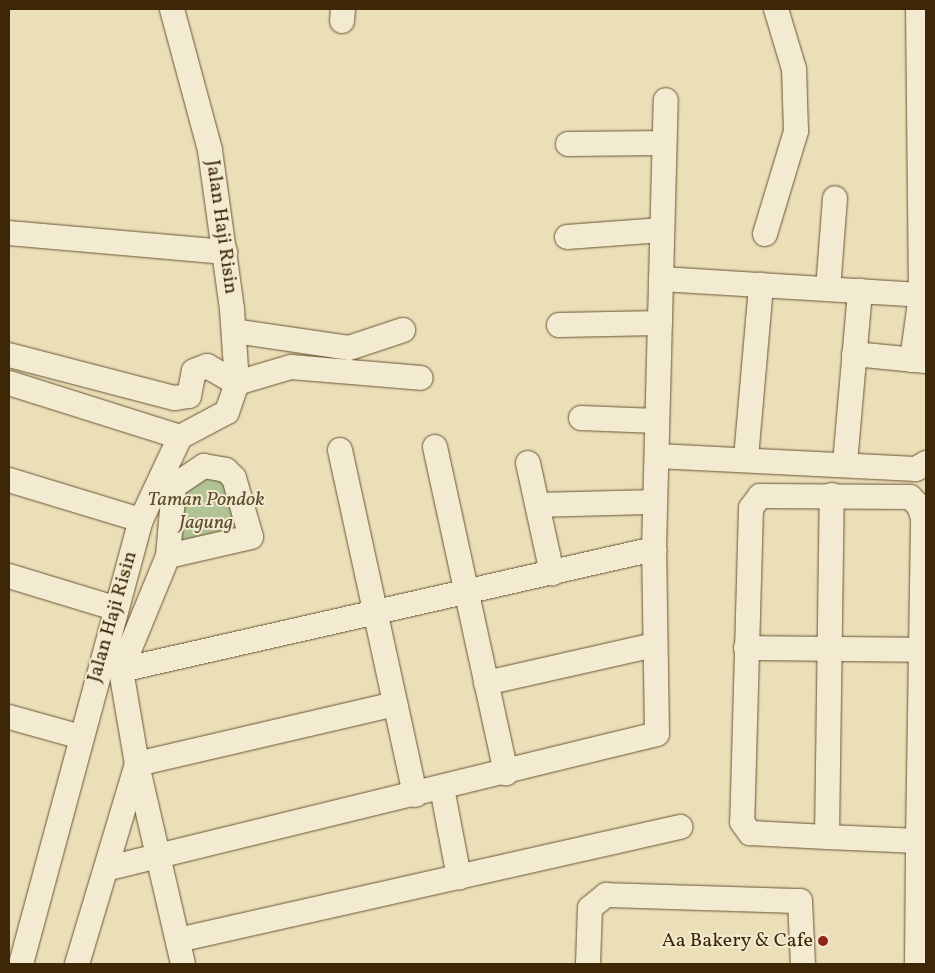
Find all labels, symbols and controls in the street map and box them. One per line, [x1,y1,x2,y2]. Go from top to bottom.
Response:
street label: Jalan Haji Risin [200,158,242,296]
park label: Taman Pondok Jagung [148,488,264,535]
street label: Jalan Haji Risin [83,549,143,685]
place label: Aa Bakery & Cafe [661,929,813,953]
marker: Aa Bakery & Cafe [817,935,829,947]

